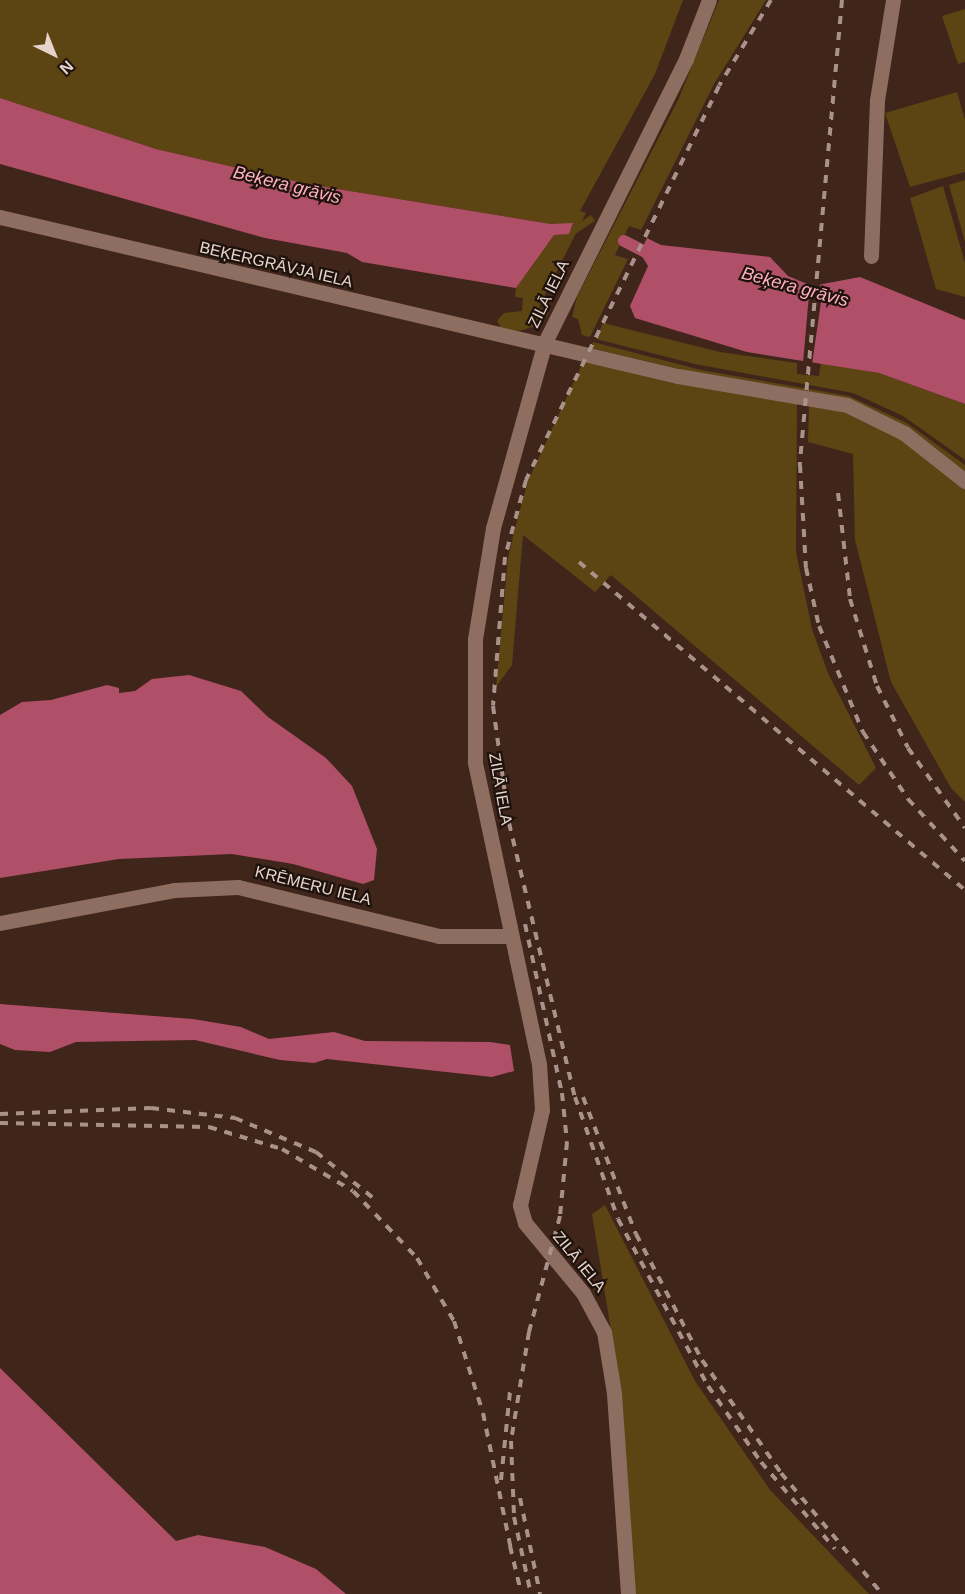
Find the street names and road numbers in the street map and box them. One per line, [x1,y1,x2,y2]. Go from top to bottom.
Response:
street label: BEĶERGRĀVJA IELA [197,238,355,292]
street label: ZILĀ IELA [524,257,574,331]
street label: ZILĀ IELA [484,751,516,827]
street label: KRĒMERU IELA [253,862,373,910]
street label: ZILĀ IELA [549,1228,609,1296]

